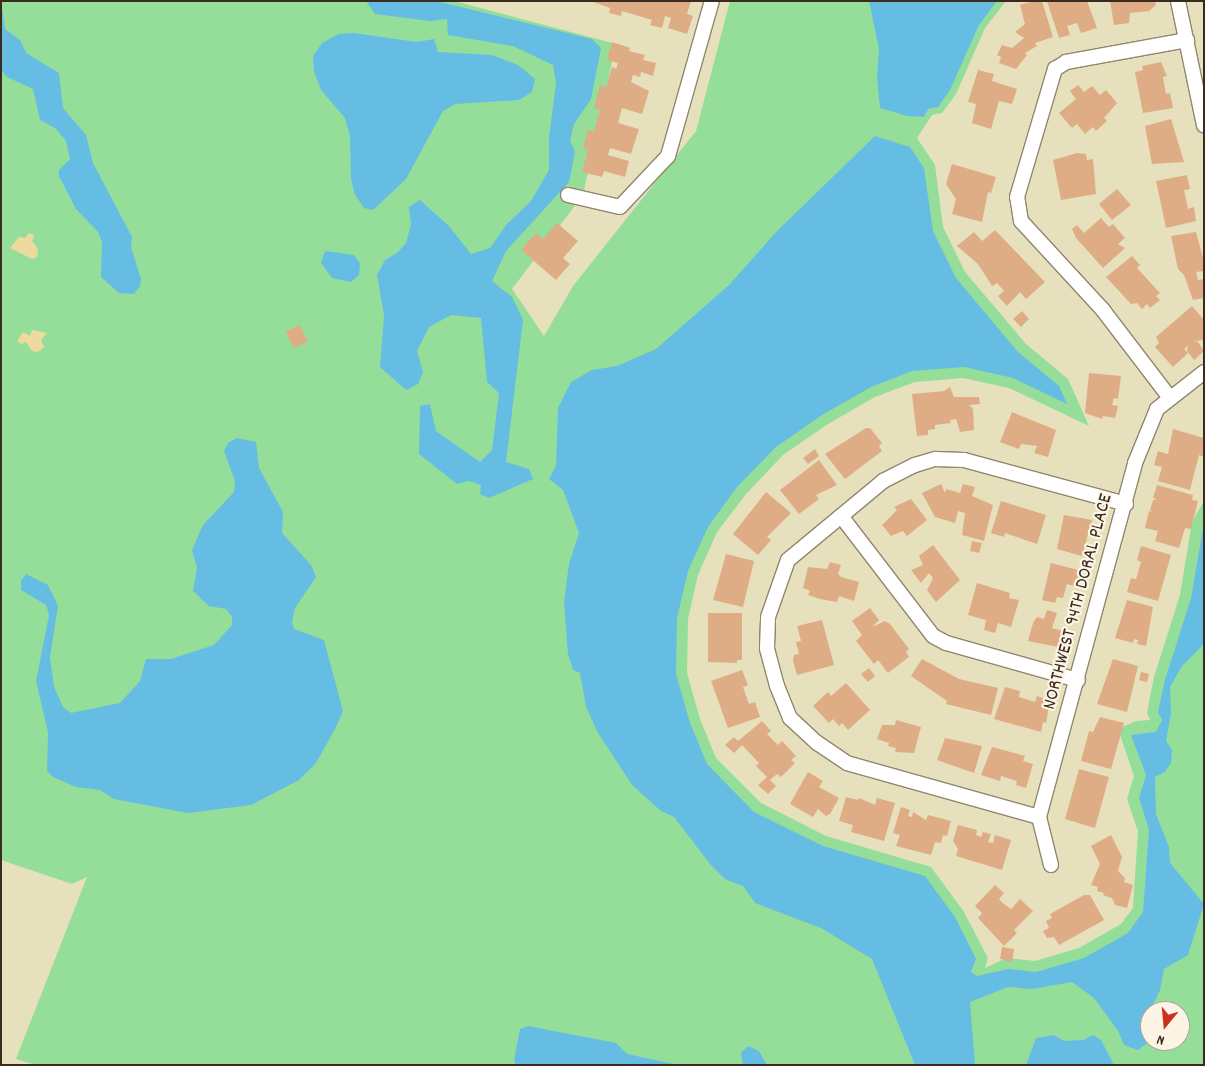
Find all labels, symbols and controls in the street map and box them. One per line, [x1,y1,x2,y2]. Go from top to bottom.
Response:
street label: NORTHWEST 94TH DORAL PLACE [1039,492,1119,712]
north arrow [1140,1001,1190,1051]
text: N [1155,1029,1167,1050]

